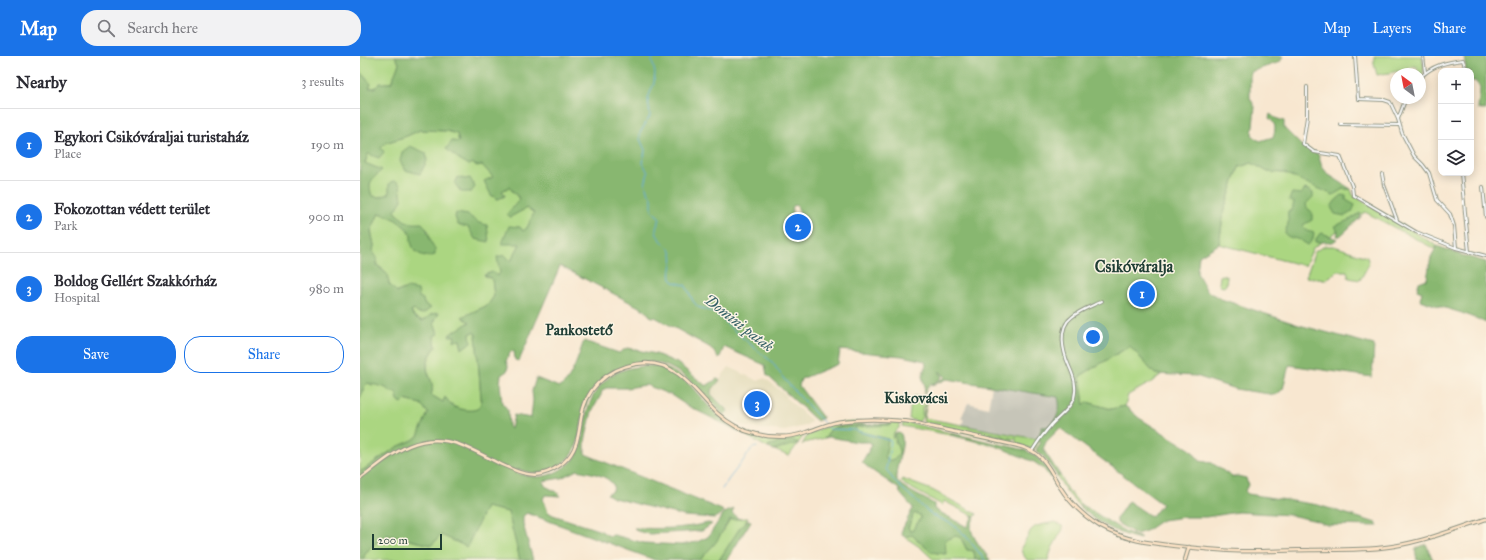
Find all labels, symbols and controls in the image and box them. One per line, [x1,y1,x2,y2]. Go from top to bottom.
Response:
search box [81,10,361,46]
text: Map [20,17,57,40]
icon: search [95,17,117,39]
text: Search here [127,19,198,37]
text: Map [1323,20,1351,37]
text: Layers [1373,20,1411,37]
text: Share [1433,20,1466,37]
north arrow [1390,68,1426,104]
map controls [1438,68,1474,176]
button: + [1438,68,1474,104]
text: Nearby [16,72,67,93]
text: 3 results [301,74,344,90]
button: − [1438,104,1474,140]
text: Egykori Csikóváraljai turistaház [54,128,249,146]
text: 1 [26,137,32,153]
text: 190 m [311,137,344,153]
button: layers [1438,140,1474,176]
text: Place [54,146,81,162]
text: Fokozottan védett terület [54,200,210,218]
text: 2 [26,209,32,225]
text: 900 m [308,209,344,225]
pin: 2 [785,212,811,242]
text: Park [54,218,78,234]
district label: Csikóváralja [1095,257,1175,277]
text: Boldog Gellért Szakkórház [54,272,217,290]
pin: 1 [1129,279,1155,309]
text: 3 [26,281,32,297]
text: 980 m [309,281,344,297]
text: Hospital [54,290,100,306]
water label: Domini patak [700,290,777,357]
district label: Pankostető [545,321,614,339]
your location [1083,327,1103,347]
button: Save [16,336,176,373]
button: Share [184,336,344,373]
pin: 3 [744,389,770,419]
district label: Kiskovácsi [884,389,949,407]
scale bar [372,532,442,551]
text: 200 m [378,534,408,547]

